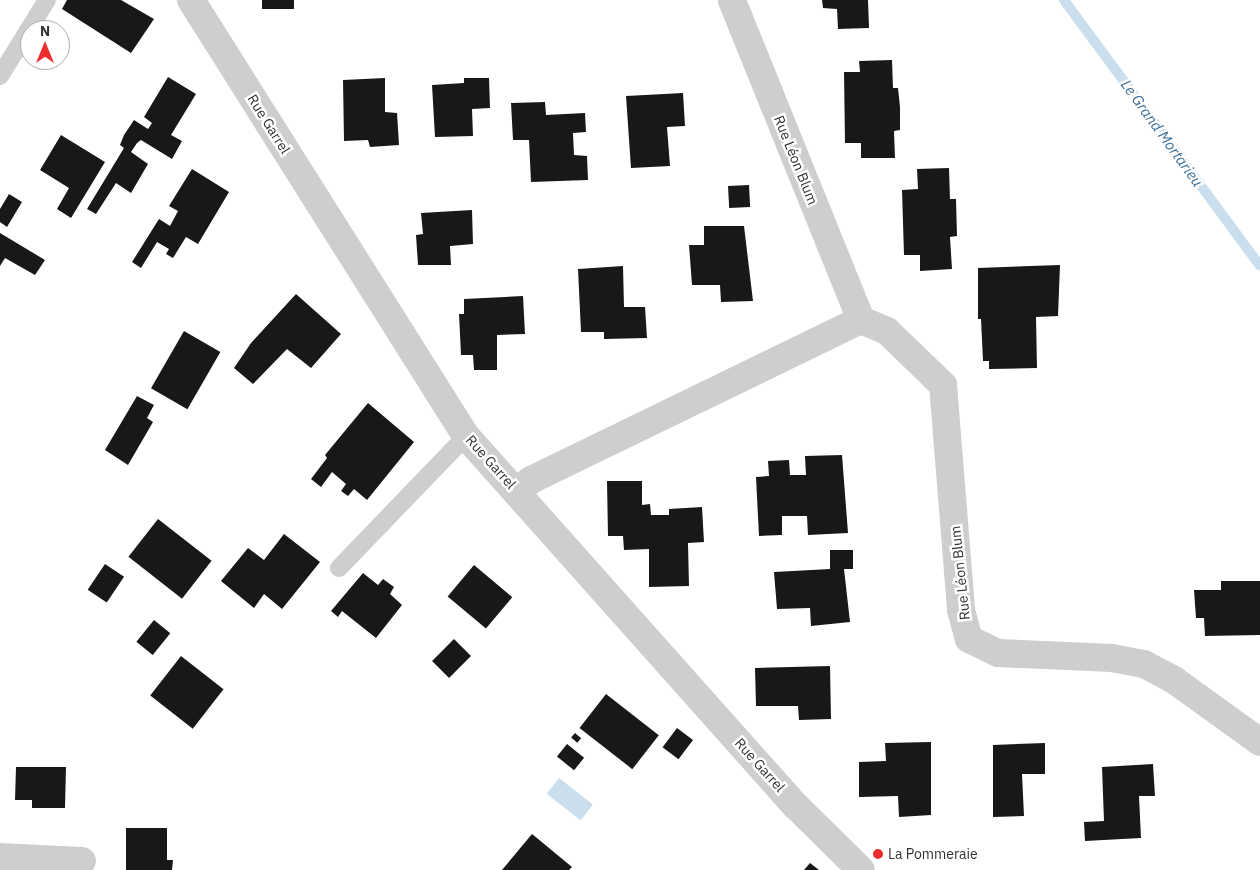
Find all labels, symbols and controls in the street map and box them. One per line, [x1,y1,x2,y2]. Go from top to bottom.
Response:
north arrow [20,20,70,70]
text: N [40,22,50,40]
water label: Le Grand Mortarieu [1117,76,1207,190]
street label: Rue Garrel [244,91,294,157]
street label: Rue Léon Blum [770,113,822,207]
street label: Rue Garrel [462,432,520,492]
street label: Rue Léon Blum [947,525,973,621]
street label: Rue Garrel [731,735,789,795]
place label: La Pommeraie [888,846,978,862]
marker: La Pommeraie [872,848,884,860]

